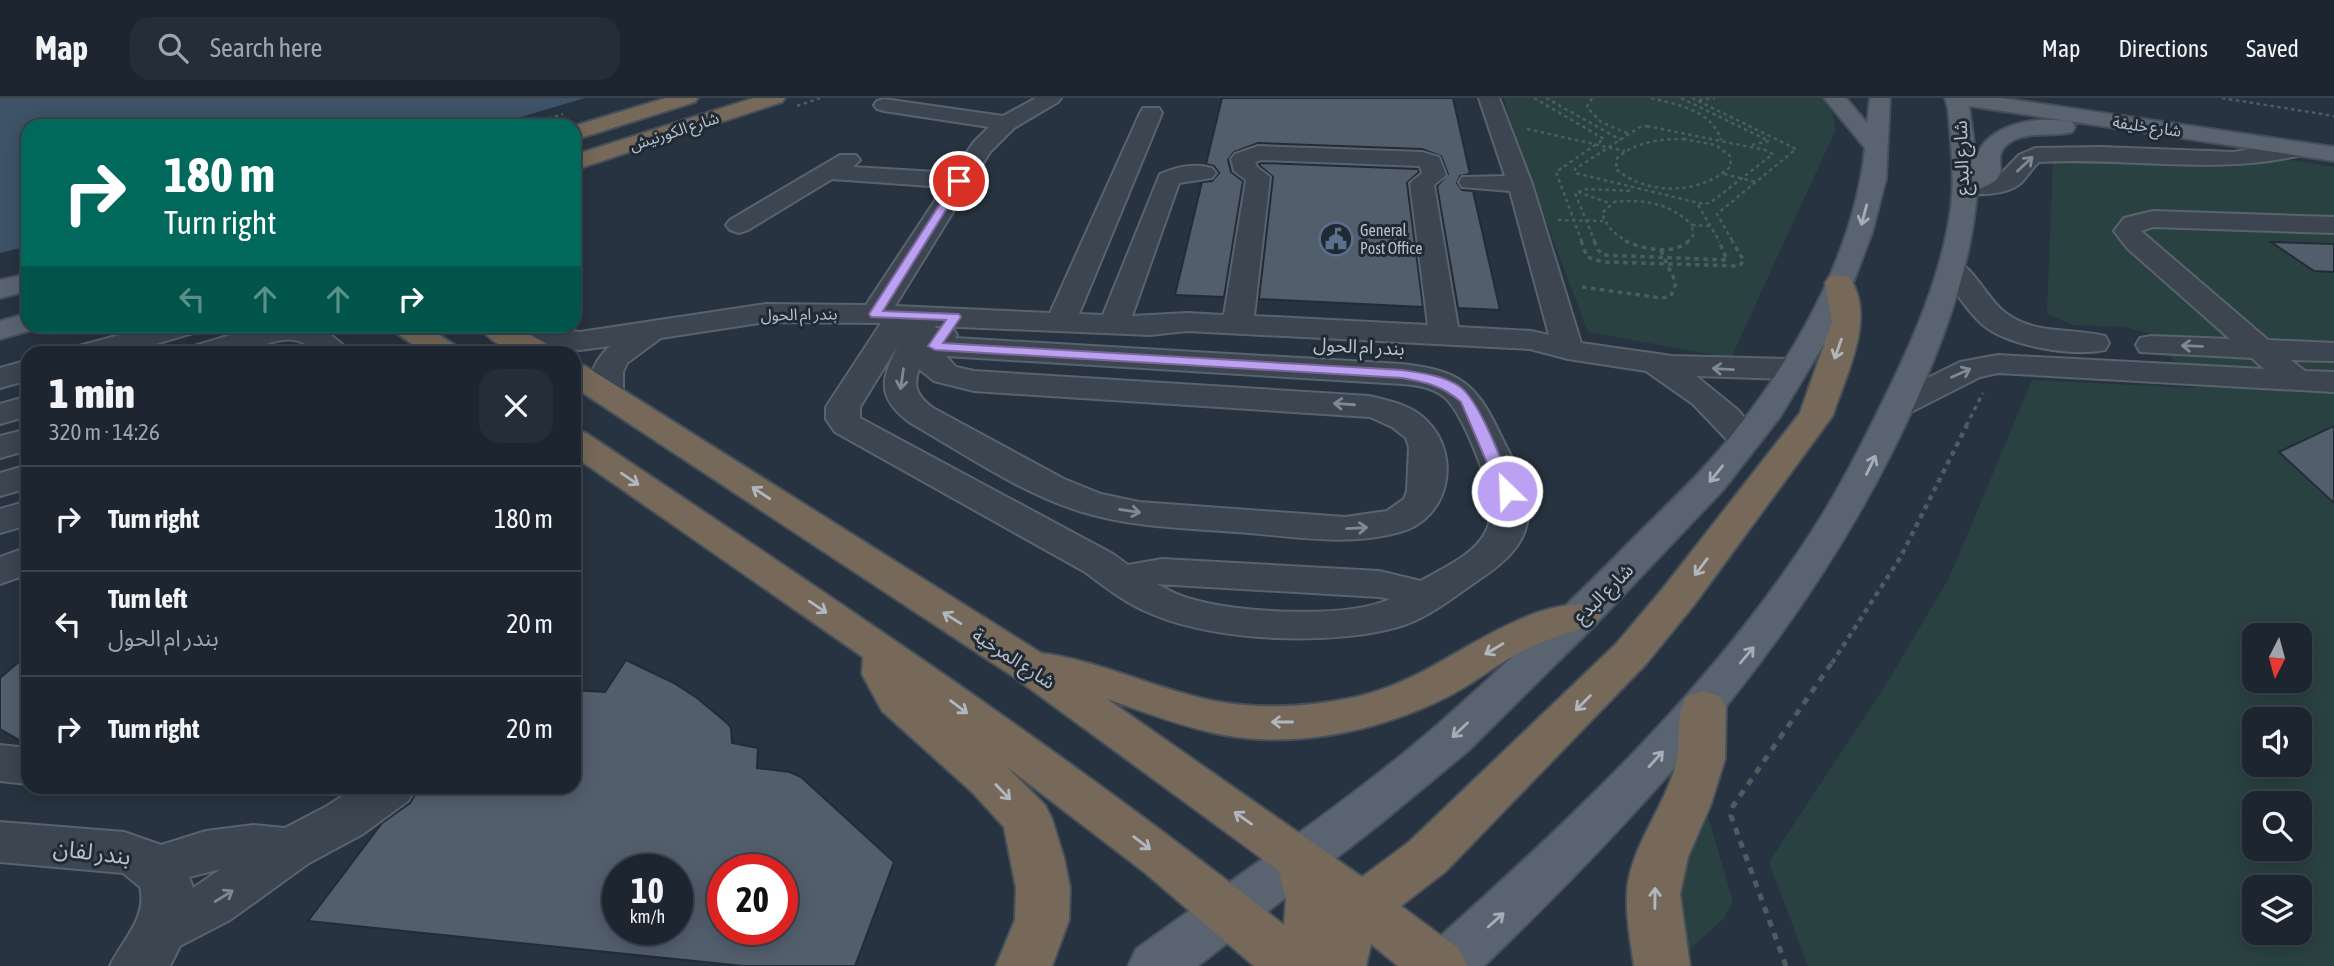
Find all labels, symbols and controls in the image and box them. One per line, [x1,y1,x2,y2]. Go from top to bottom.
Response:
search box [130,17,620,80]
text: Map [35,29,88,67]
icon: search [154,29,192,67]
text: Search here [210,33,322,63]
text: Map [2042,35,2080,62]
text: Directions [2118,35,2208,62]
text: Saved [2246,35,2299,62]
street label: شارع الكورنيش [627,108,722,158]
street label: شارع خليفة [2111,112,2183,144]
street label: شارع البدع [1949,120,1976,196]
text: 180 m [164,146,275,202]
icon: right [49,147,140,238]
pin [929,151,989,211]
one-way arrow [2016,156,2034,173]
icon: arrive [940,162,978,200]
text: Turn right [164,204,277,241]
one-way arrow [1857,204,1870,226]
public building icon: General Post Office [1317,220,1355,258]
place label: General Post Office [1360,221,1423,257]
icon: left [173,280,211,318]
icon: ahead [246,280,284,318]
icon: ahead [319,280,357,318]
icon: right [392,280,430,318]
street label: بندر ام الحول [760,304,838,328]
street label: بندر ام الحول [1313,333,1405,363]
one-way arrow [1831,337,1843,359]
one-way arrow [2181,340,2204,353]
one-way arrow [1712,363,1735,376]
one-way arrow [1950,366,1972,379]
one-way arrow [895,367,908,390]
text: 1 min [49,369,135,417]
button: close [479,369,553,443]
one-way arrow [1333,397,1356,410]
text: 320 m · 14:26 [49,419,160,445]
position arrow [1470,454,1544,528]
one-way arrow [1864,455,1878,476]
one-way arrow [1709,465,1724,483]
one-way arrow [620,472,639,486]
one-way arrow [752,486,771,501]
icon: right [49,500,87,538]
text: Turn right [108,504,199,534]
text: 180 m [494,504,553,534]
one-way arrow [1118,505,1141,518]
one-way arrow [1345,522,1368,535]
one-way arrow [1693,557,1708,576]
street label: شارع البدع [1569,559,1640,630]
text: Turn left [108,584,188,614]
one-way arrow [808,600,827,614]
icon: left [49,605,87,643]
text: 20 m [506,609,553,639]
one-way arrow [942,610,962,624]
street label: شارع المرخية [967,623,1060,695]
north arrow [2242,623,2312,693]
map controls [2242,623,2312,945]
text: بندر ام الحول [108,625,219,651]
one-way arrow [1485,642,1505,656]
one-way arrow [1739,646,1754,664]
one-way arrow [1575,694,1592,711]
one-way arrow [949,700,968,715]
button: sound [2242,707,2312,777]
icon: right [49,710,87,748]
text: Turn right [108,714,199,744]
text: 20 m [506,714,553,744]
one-way arrow [1271,715,1294,729]
one-way arrow [1452,722,1469,739]
one-way arrow [1648,751,1665,768]
one-way arrow [994,784,1011,801]
button: search [2242,791,2312,861]
one-way arrow [1234,811,1253,825]
street label: بندر لفان [52,834,132,871]
one-way arrow [1132,835,1151,850]
speed limit sign: 20 [707,854,798,945]
text: 10 [631,870,664,910]
button: layers [2242,875,2312,945]
one-way arrow [1648,887,1662,910]
one-way arrow [213,889,233,903]
text: km/h [630,906,665,927]
one-way arrow [1487,912,1505,928]

